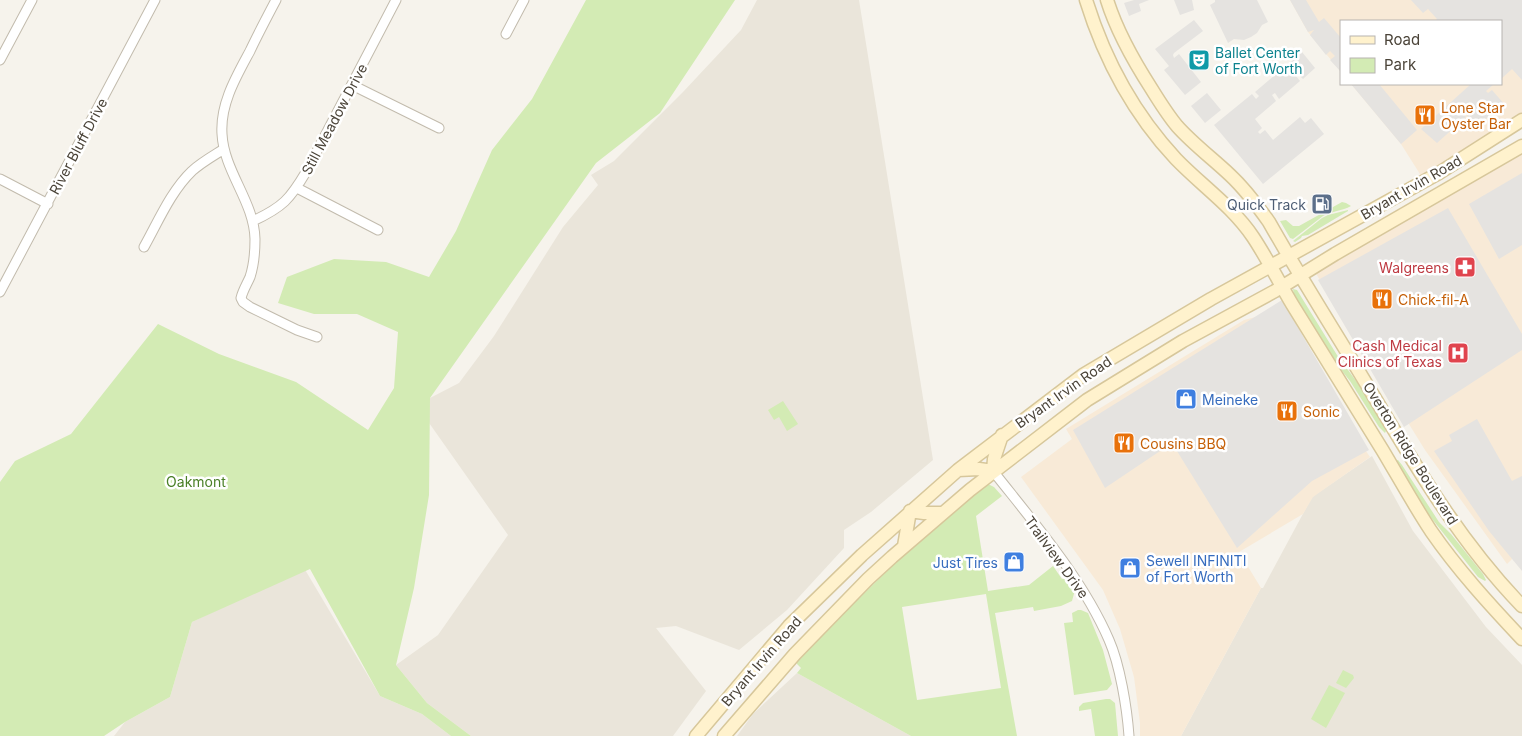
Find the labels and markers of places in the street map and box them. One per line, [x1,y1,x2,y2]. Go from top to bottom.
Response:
place label: Ballet Center of Fort Worth [1215,44,1302,77]
theatre icon: Ballet Center of Fort Worth [1187,48,1211,72]
place label: Lone Star Oyster Bar [1441,99,1511,132]
restaurant icon: Lone Star Oyster Bar [1413,103,1437,127]
fuel station icon: Quick Track [1310,192,1334,216]
place label: Quick Track [1227,196,1306,213]
pharmacy icon: Walgreens [1453,255,1477,279]
place label: Walgreens [1379,259,1449,276]
restaurant icon: Chick-fil-A [1370,287,1394,311]
place label: Chick-fil-A [1398,291,1469,308]
place label: Cash Medical Clinics of Texas [1338,337,1442,370]
hospital icon: Cash Medical Clinics of Texas [1446,341,1470,365]
shop icon: Meineke [1174,387,1198,411]
place label: Meineke [1202,391,1258,408]
restaurant icon: Sonic [1275,399,1299,423]
place label: Sonic [1303,403,1340,420]
restaurant icon: Cousins BBQ [1112,431,1136,455]
place label: Cousins BBQ [1140,435,1226,452]
shop icon: Just Tires [1002,550,1026,574]
place label: Sewell INFINITI of Fort Worth [1146,552,1246,585]
place label: Just Tires [933,554,998,571]
shop icon: Sewell INFINITI of Fort Worth [1118,556,1142,580]

